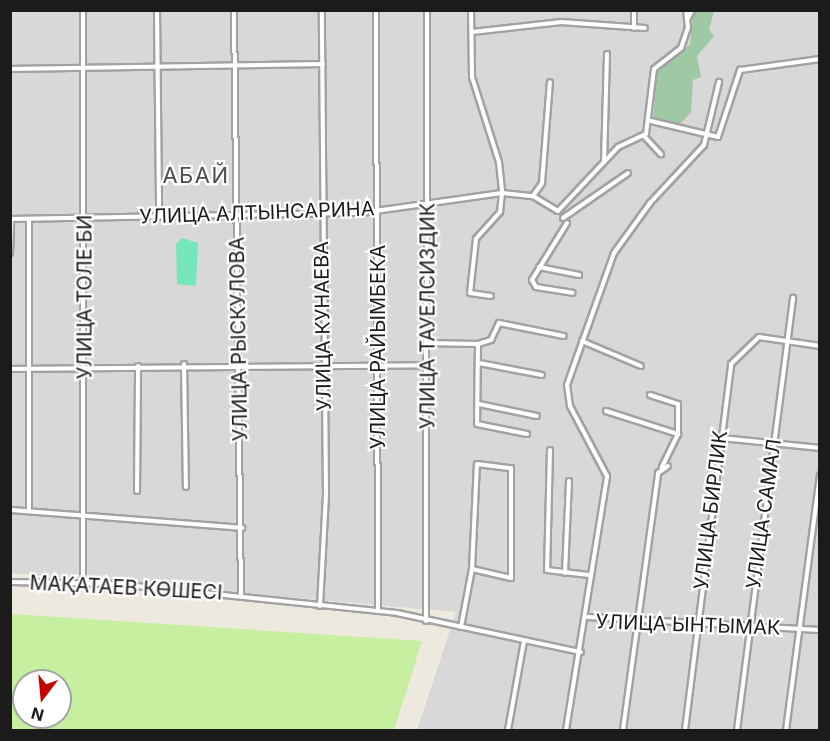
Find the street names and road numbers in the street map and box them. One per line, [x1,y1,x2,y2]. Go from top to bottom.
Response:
street label: УЛИЦА АЛТЫНСАРИНА [139,197,375,229]
street label: УЛИЦА ТАУЕЛСИЗДИК [416,203,440,429]
street label: УЛИЦА ТОЛЕ БИ [73,215,97,379]
street label: УЛИЦА РЫСКУЛОВА [225,236,253,442]
street label: УЛИЦА КУНАЕВА [310,241,336,411]
street label: УЛИЦА РАЙЫМБЕКА [366,245,390,449]
street label: УЛИЦА БИРЛИК [689,429,733,591]
street label: УЛИЦА САМАЛ [742,437,786,591]
street label: МАҚАТАЕВ КӨШЕСІ [29,571,223,605]
street label: УЛИЦА ЫНТЫМАК [595,610,781,640]

